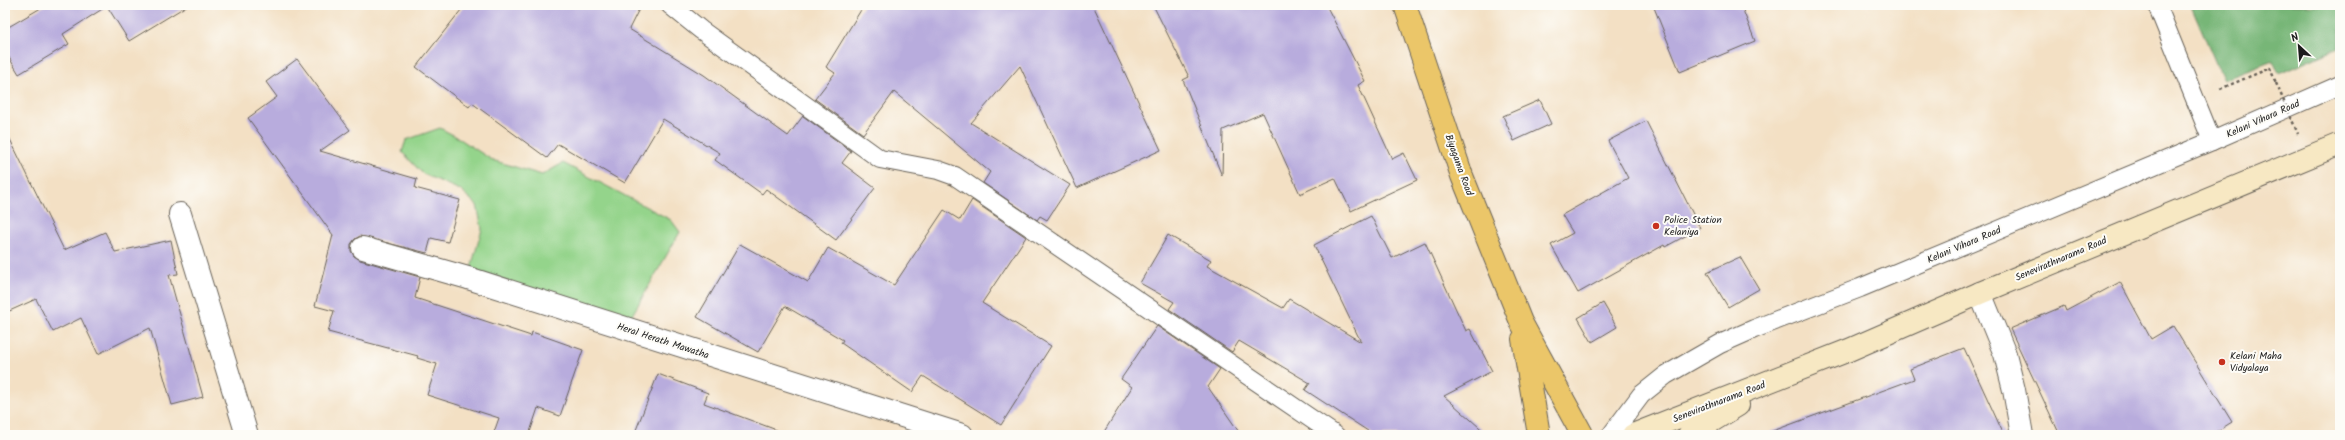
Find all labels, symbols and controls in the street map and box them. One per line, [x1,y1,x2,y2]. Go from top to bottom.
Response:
north arrow [2279,26,2319,66]
text: N [2288,28,2302,48]
street label: Kelani Vihara Road [2224,95,2303,142]
street label: Biyagama Road [1440,132,1478,199]
place label: Police Station Kelaniya [1664,212,1722,240]
marker: Police Station Kelaniya [1651,221,1661,231]
street label: Kelani Vihara Road [1924,222,2004,268]
street label: Senevirathnarama Road [2013,232,2110,286]
street label: Heral Herath Mawatha [615,319,711,364]
place label: Kelani Maha Vidyalaya [2230,348,2282,376]
marker: Kelani Maha Vidyalaya [2217,357,2227,367]
street label: Senevirathnarama Road [1670,377,1769,427]

